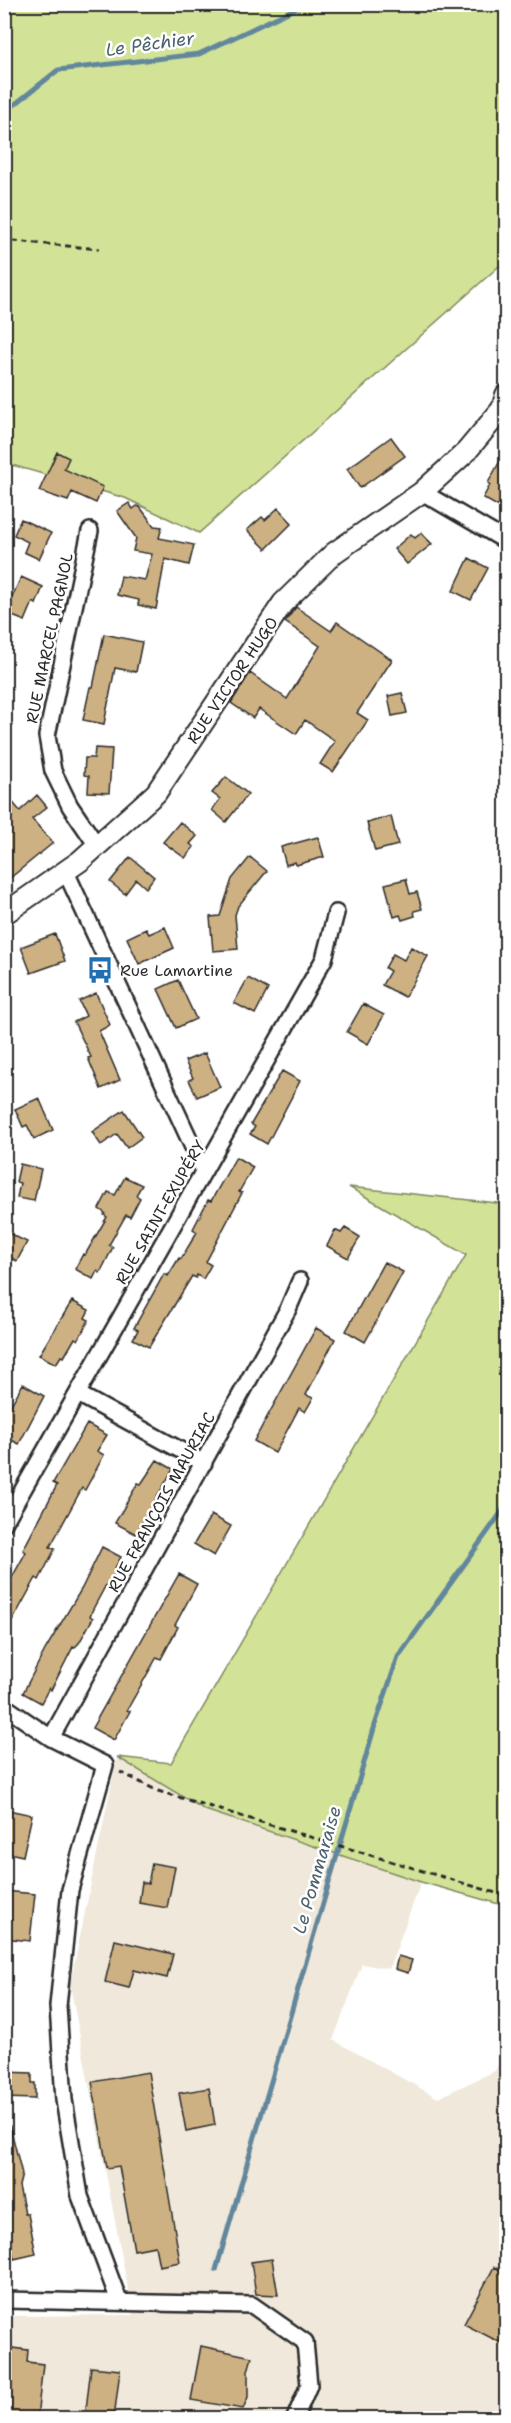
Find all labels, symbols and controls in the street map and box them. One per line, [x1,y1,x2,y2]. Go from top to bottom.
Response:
water label: Le Pêchier [104,26,196,62]
street label: RUE MARCEL PAGNOL [21,551,78,725]
street label: RUE VICTOR HUGO [182,613,283,748]
bus stop icon: Rue Lamartine [85,955,115,985]
place label: Rue Lamartine [120,960,233,981]
street label: RUE SAINT-EXUPÉRY [111,1136,210,1288]
street label: RUE FRANÇOIS MAURIAC [103,1408,220,1596]
water label: Le Pommaraise [287,1803,347,1937]

